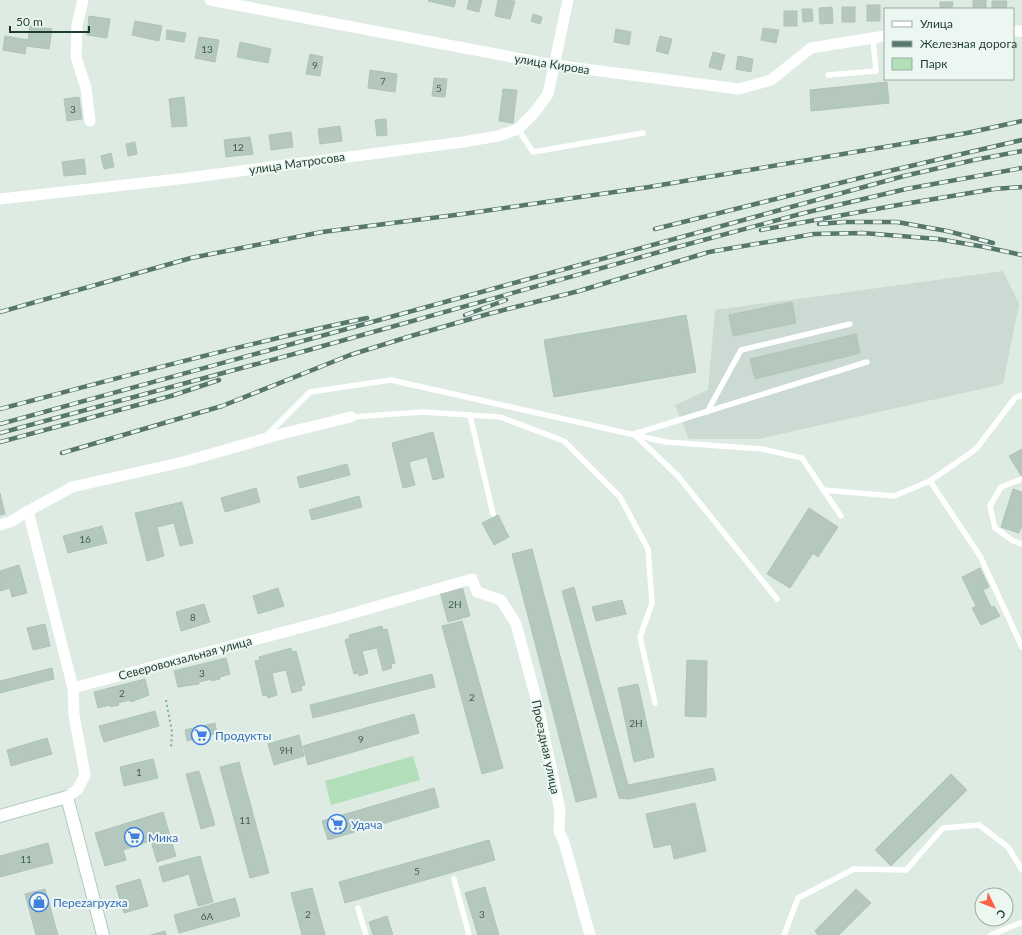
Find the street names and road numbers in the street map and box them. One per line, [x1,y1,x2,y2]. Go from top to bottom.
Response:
street label: улица Кирова [513,51,591,77]
street label: улица Матросова [248,149,346,177]
street label: Северовокзальная улица [117,633,253,683]
street label: Проездная улица [529,699,563,795]

